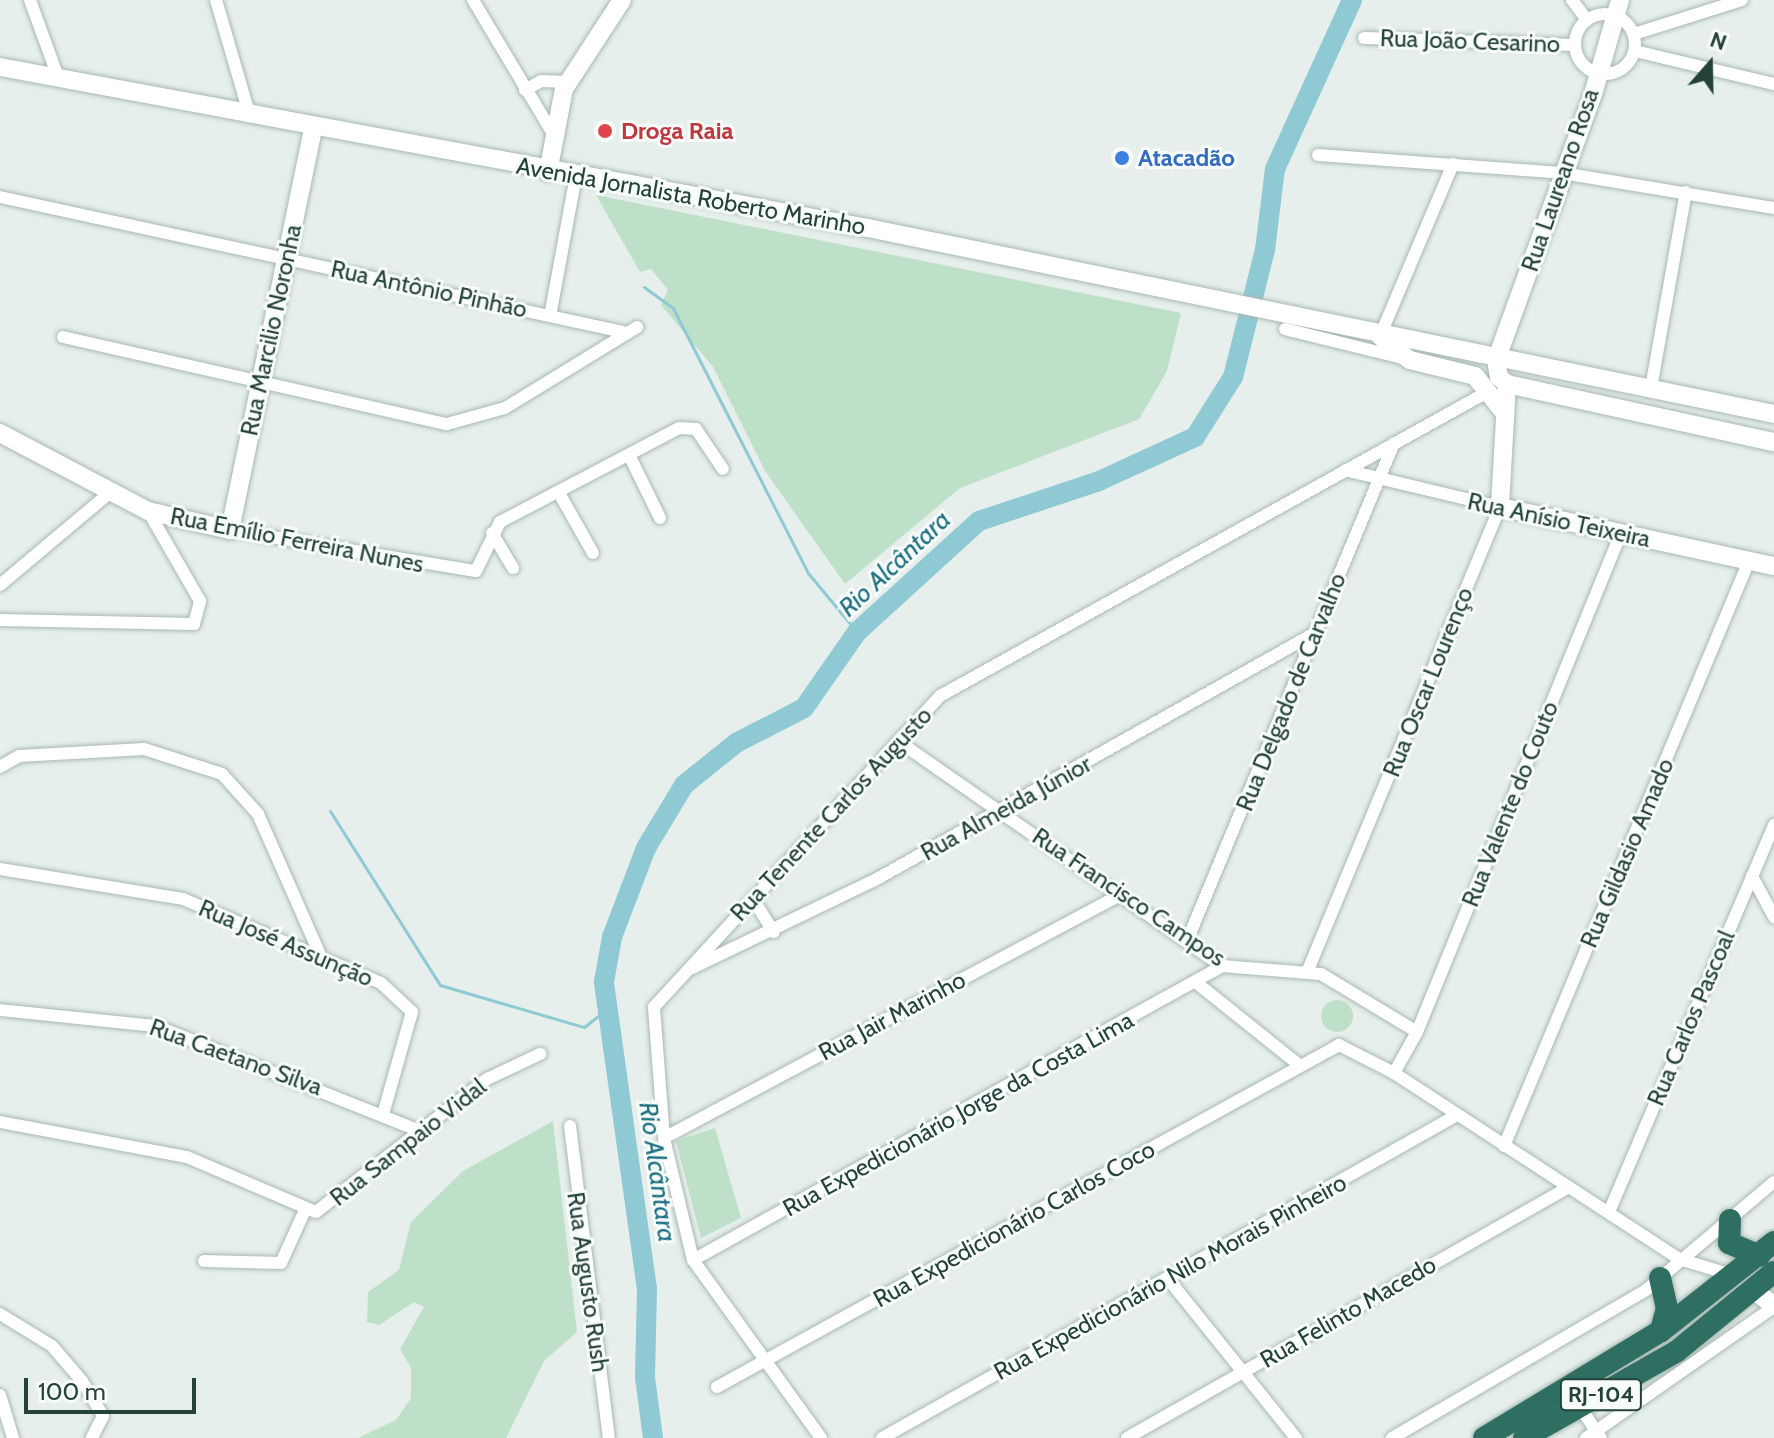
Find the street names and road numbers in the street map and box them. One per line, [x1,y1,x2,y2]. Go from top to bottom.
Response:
street label: Rua João Cesarino [1379,23,1561,59]
street label: Rua Laureano Rosa [1515,85,1605,275]
street label: Avenida Jornalista Roberto Marinho [514,151,868,241]
street label: Rua Marcilio Noronha [235,222,307,438]
street label: Rua Antônio Pinhão [328,254,530,324]
street label: Rua Anísio Teixeira [1465,487,1653,553]
street label: Rua Emílio Ferreira Nunes [168,501,426,579]
street label: Rua Delgado de Carvalho [1230,569,1352,815]
street label: Rua Oscar Lourenço [1377,583,1479,781]
street label: Rua Valente do Couto [1456,697,1564,911]
street label: Rua Tenente Carlos Augusto [724,701,938,927]
street label: Rua Almeida Júnior [916,749,1096,867]
street label: Rua Gildasio Amado [1574,754,1680,952]
street label: Rua Francisco Campos [1027,822,1231,972]
street label: Rua José Assunção [195,893,377,993]
street label: Rua Carlos Pascoal [1641,926,1741,1110]
street label: Rua Jair Marinho [814,965,970,1067]
street label: Rua Expedicionário Jorge da Costa Lima [778,1005,1138,1223]
street label: Rua Caetano Silva [146,1012,326,1102]
street label: Rua Sampaio Vidal [324,1072,492,1212]
street label: Rua Expedicionário Carlos Coco [868,1134,1160,1314]
street label: Rua Expedicionário Nilo Morais Pinheiro [989,1168,1351,1386]
street label: Rua Augusto Rush [561,1190,615,1374]
street label: Rua Felinto Macedo [1255,1250,1441,1374]
road number: RJ-104 [1559,1377,1643,1413]

